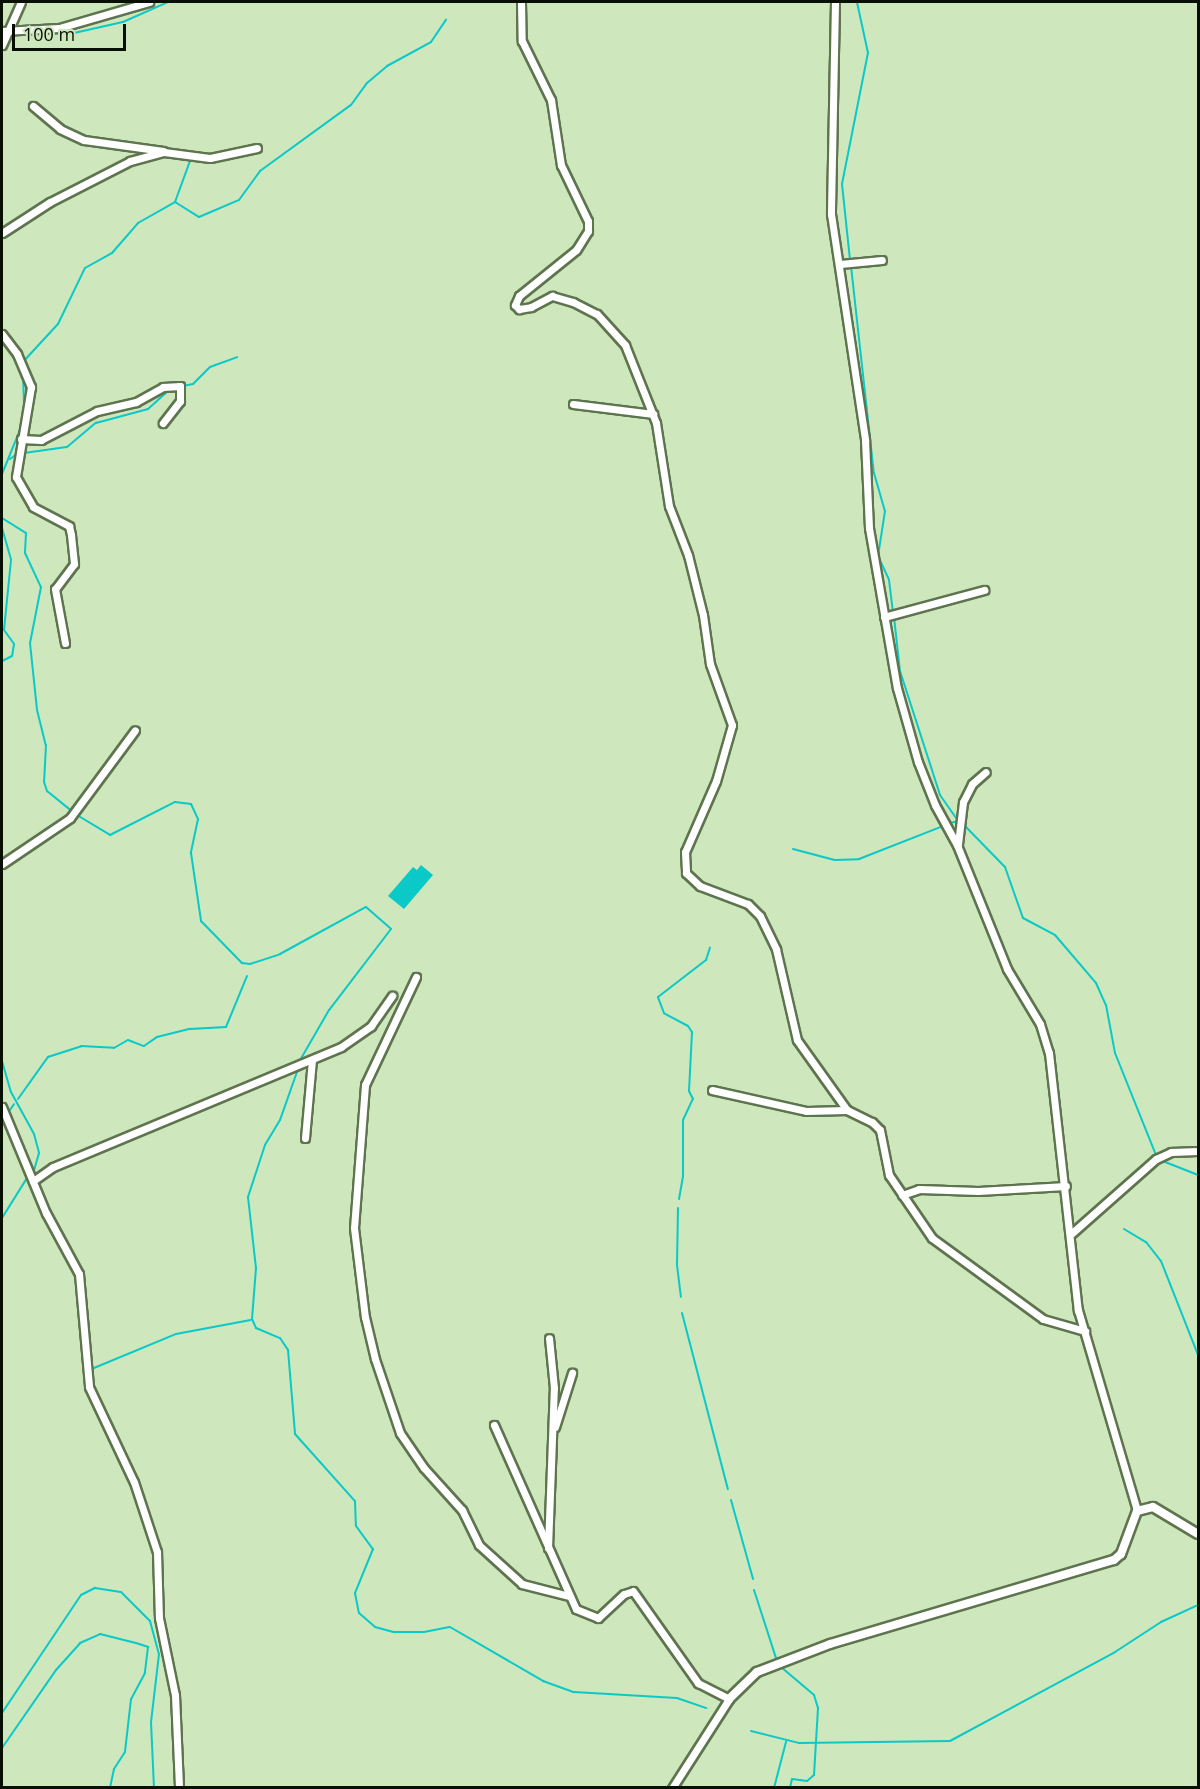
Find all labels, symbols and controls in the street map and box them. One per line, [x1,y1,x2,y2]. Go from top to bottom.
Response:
scale bar [15,12,129,50]
text: 100 m [23,22,75,46]

